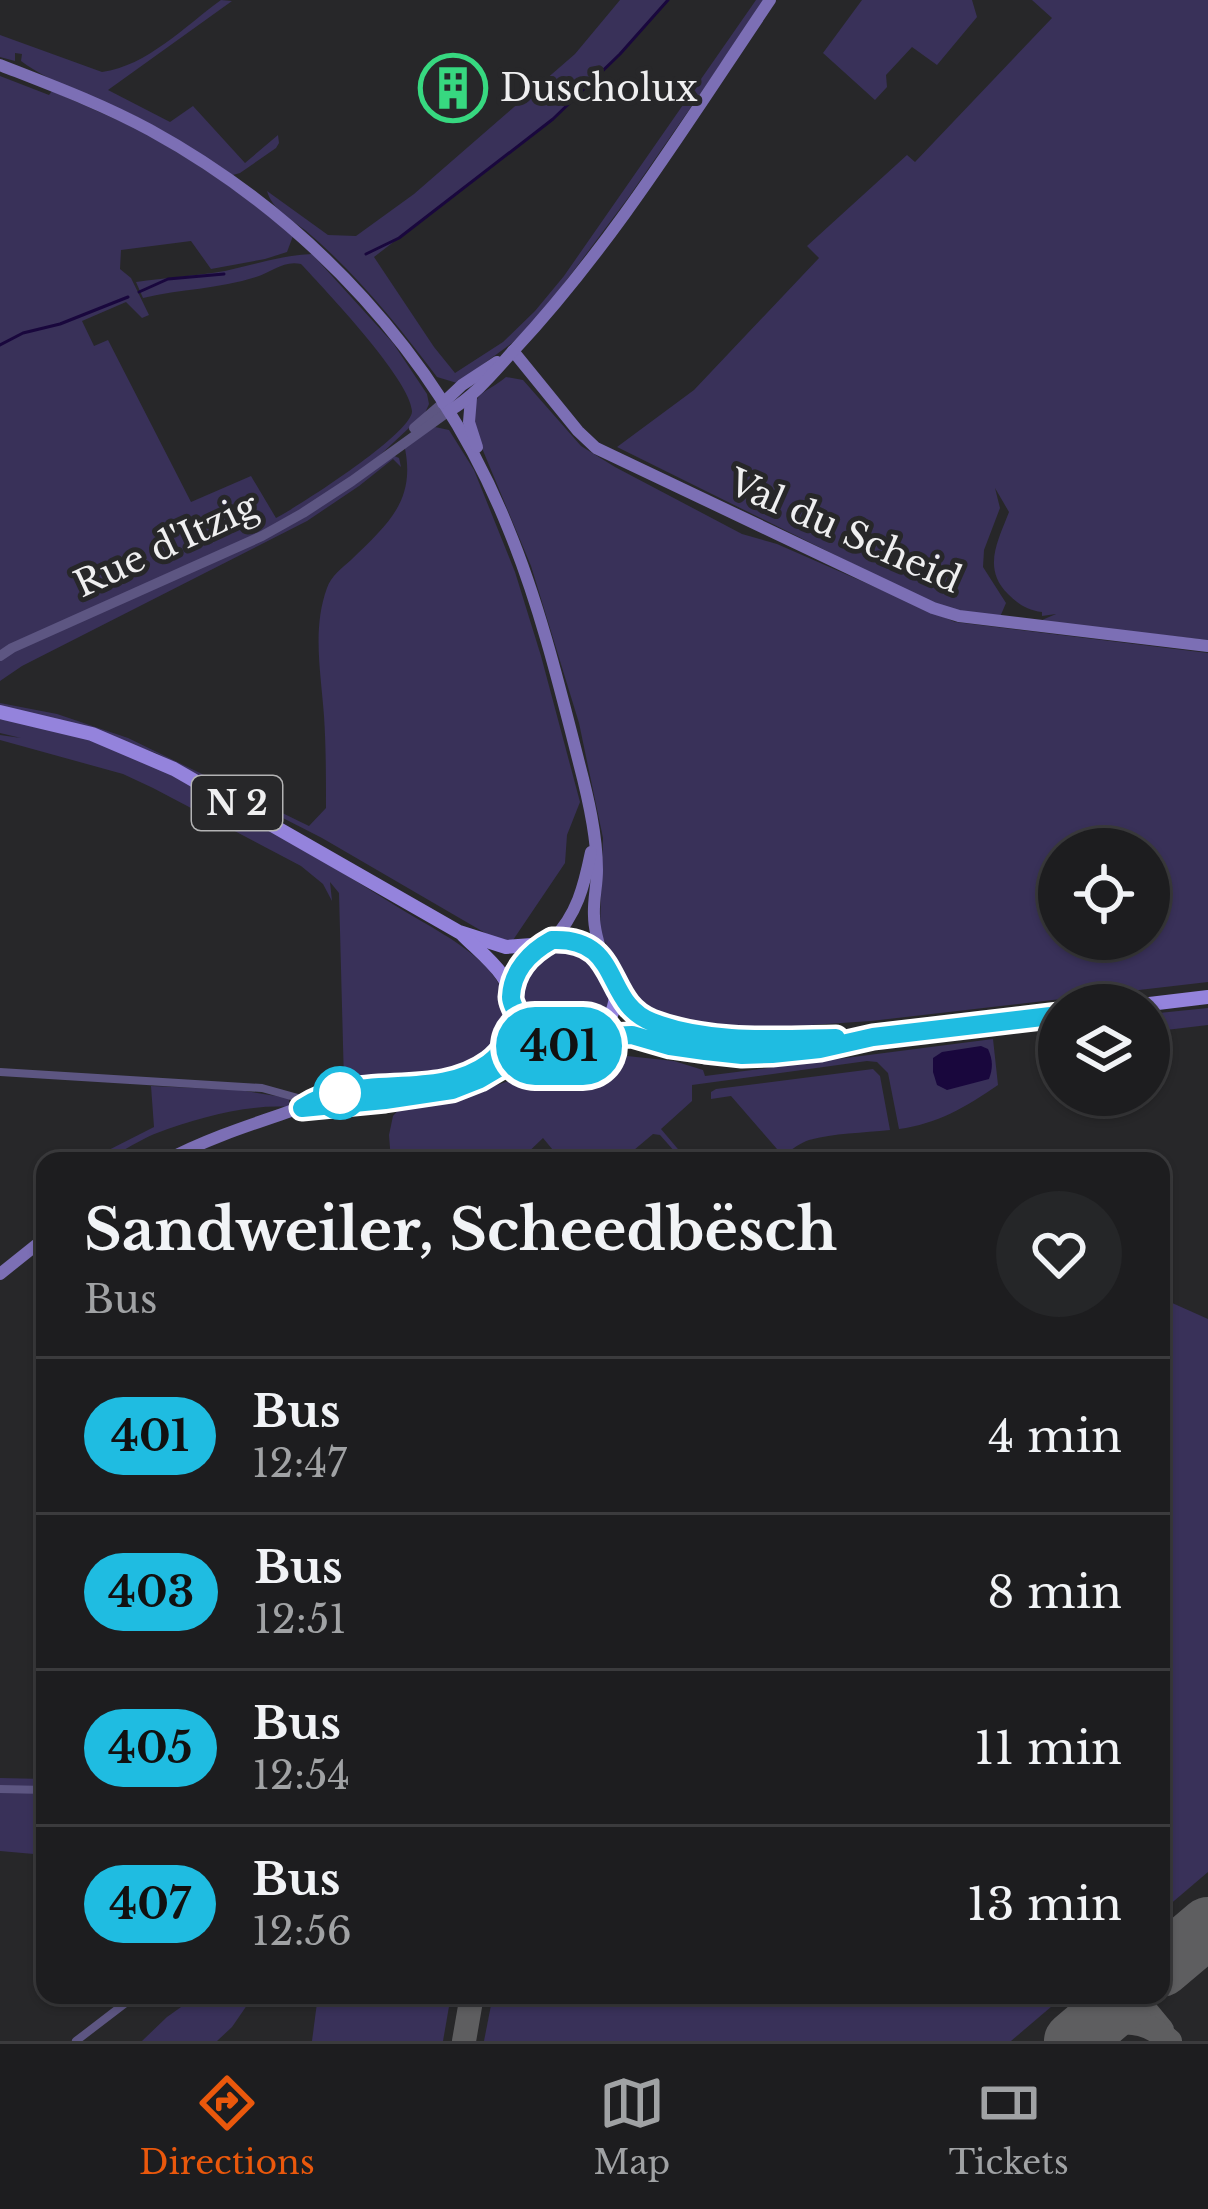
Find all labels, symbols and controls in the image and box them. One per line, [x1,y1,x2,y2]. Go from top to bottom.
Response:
building icon: Duscholux [418,53,488,123]
place label: Duscholux [500,66,698,111]
street label: Val du Scheid [721,459,968,602]
street label: Rue d'Itzig [67,483,265,607]
road number: N 2 [192,776,282,830]
map controls [1038,828,1170,1116]
button: locate [1038,828,1170,960]
button: layers [1038,984,1170,1116]
line badge: 401 [490,1007,628,1085]
text: 401 [520,1020,598,1072]
unlabelled marker [315,1068,365,1118]
button: heart [996,1191,1122,1317]
text: Sandweiler, Scheedbësch [84,1195,837,1265]
text: Bus [84,1275,158,1324]
text: Bus [252,1383,340,1439]
text: 4 min [988,1408,1122,1464]
text: 401 [111,1410,189,1462]
text: 12:47 [252,1439,347,1488]
text: Bus [254,1539,343,1595]
text: 8 min [987,1564,1122,1620]
text: 403 [108,1566,194,1618]
text: 12:51 [254,1595,346,1644]
text: Bus [253,1695,341,1751]
text: 11 min [974,1720,1122,1776]
text: 405 [108,1722,193,1774]
text: 12:54 [253,1751,350,1800]
text: Bus [252,1851,340,1907]
text: 13 min [967,1876,1122,1932]
text: 407 [109,1878,191,1930]
text: 12:56 [252,1907,352,1956]
tab: Directions [139,2070,315,2183]
tab: Map [593,2070,670,2183]
tab: Tickets [949,2070,1069,2183]

